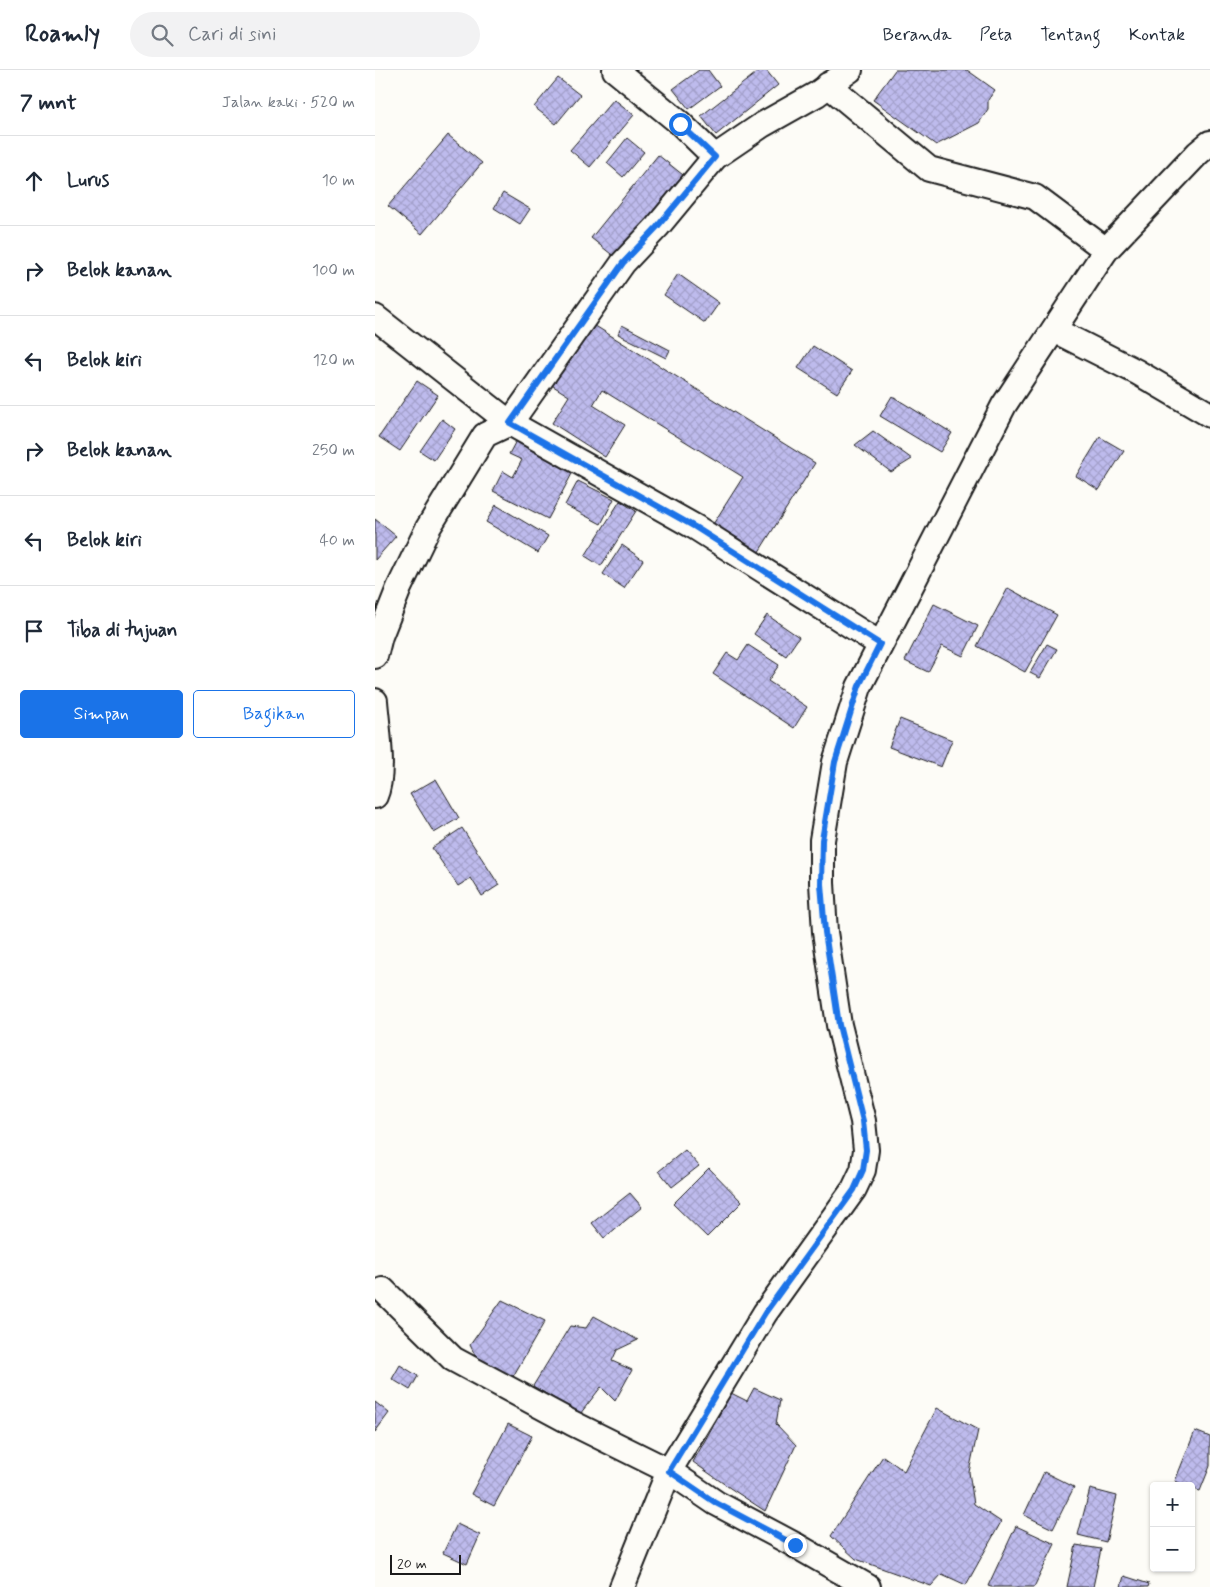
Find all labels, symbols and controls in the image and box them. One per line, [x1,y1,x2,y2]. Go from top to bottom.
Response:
search box [130,12,480,57]
text: Roamly [25,19,100,50]
icon: search [148,21,176,49]
text: Cari di sini [188,22,276,47]
text: Beranda [882,23,951,47]
text: Peta [979,23,1012,47]
text: Tentang [1040,23,1101,47]
text: Kontak [1129,23,1185,47]
text: 7 mnt [20,89,77,117]
text: Jalan kaki · 520 m [222,92,355,113]
route start [669,113,692,136]
icon: ahead [20,167,48,195]
text: Lurus [67,168,109,193]
text: 10 m [322,170,355,191]
icon: right [20,257,48,285]
text: Belok kanan [67,258,172,283]
text: 100 m [312,260,355,281]
icon: left [20,347,48,375]
text: Belok kiri [67,348,142,373]
text: 120 m [313,350,355,371]
icon: right [20,437,48,465]
text: Belok kanan [67,438,172,463]
text: 250 m [312,440,355,461]
icon: left [20,527,48,555]
text: Belok kiri [67,528,142,553]
text: 40 m [319,530,355,551]
icon: arrive [20,617,48,645]
text: Tiba di tujuan [67,618,178,643]
button: Simpan [20,690,183,738]
button: Bagikan [193,690,355,738]
map controls [1150,1482,1195,1572]
button: + [1150,1482,1195,1527]
button: − [1150,1527,1195,1572]
route end [784,1534,807,1557]
scale bar [390,1552,461,1575]
text: 20 m [397,1555,427,1573]

